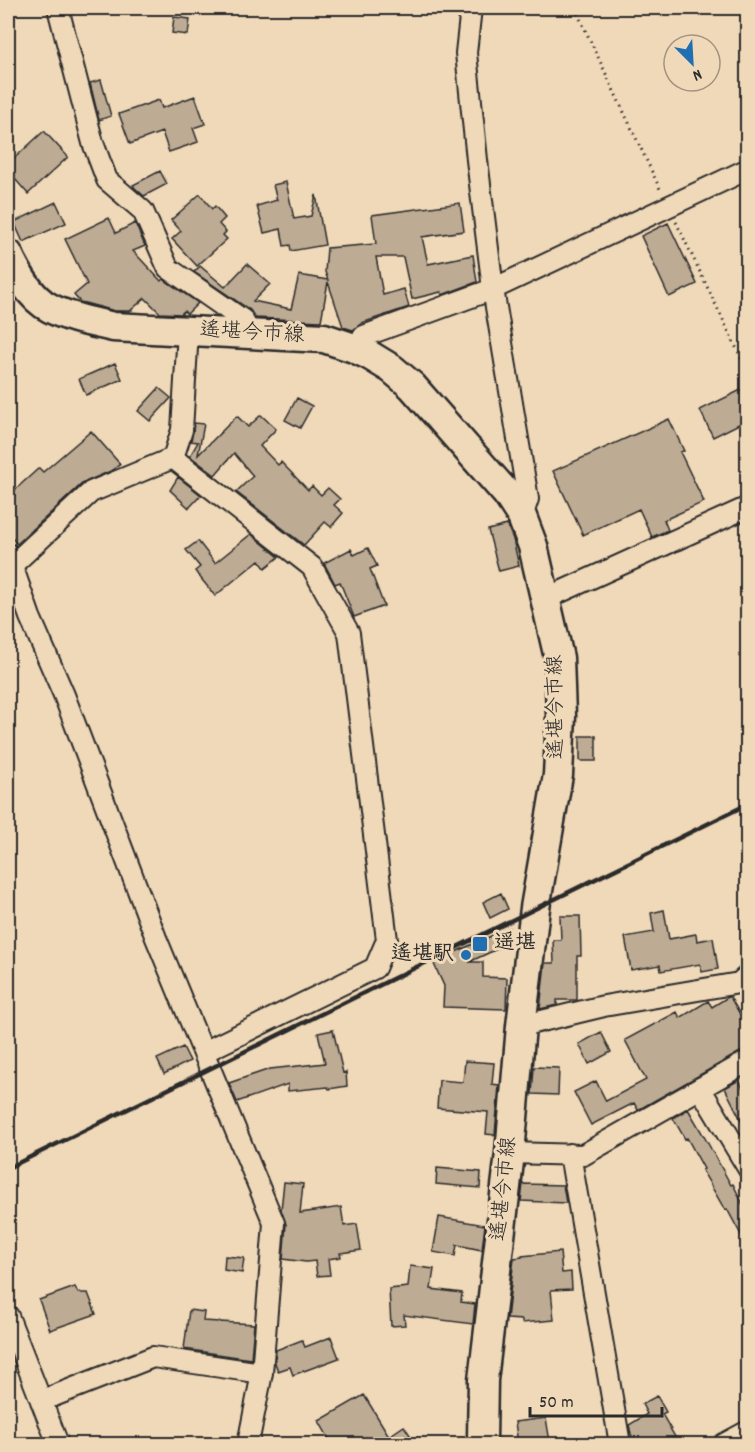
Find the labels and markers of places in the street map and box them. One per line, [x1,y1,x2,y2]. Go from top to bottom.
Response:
place label: 遥堪 [494,929,536,959]
marker: 遥堪 [471,935,489,953]
place label: 遙堪駅 [391,940,454,970]
marker: 遙堪駅 [459,948,473,962]

